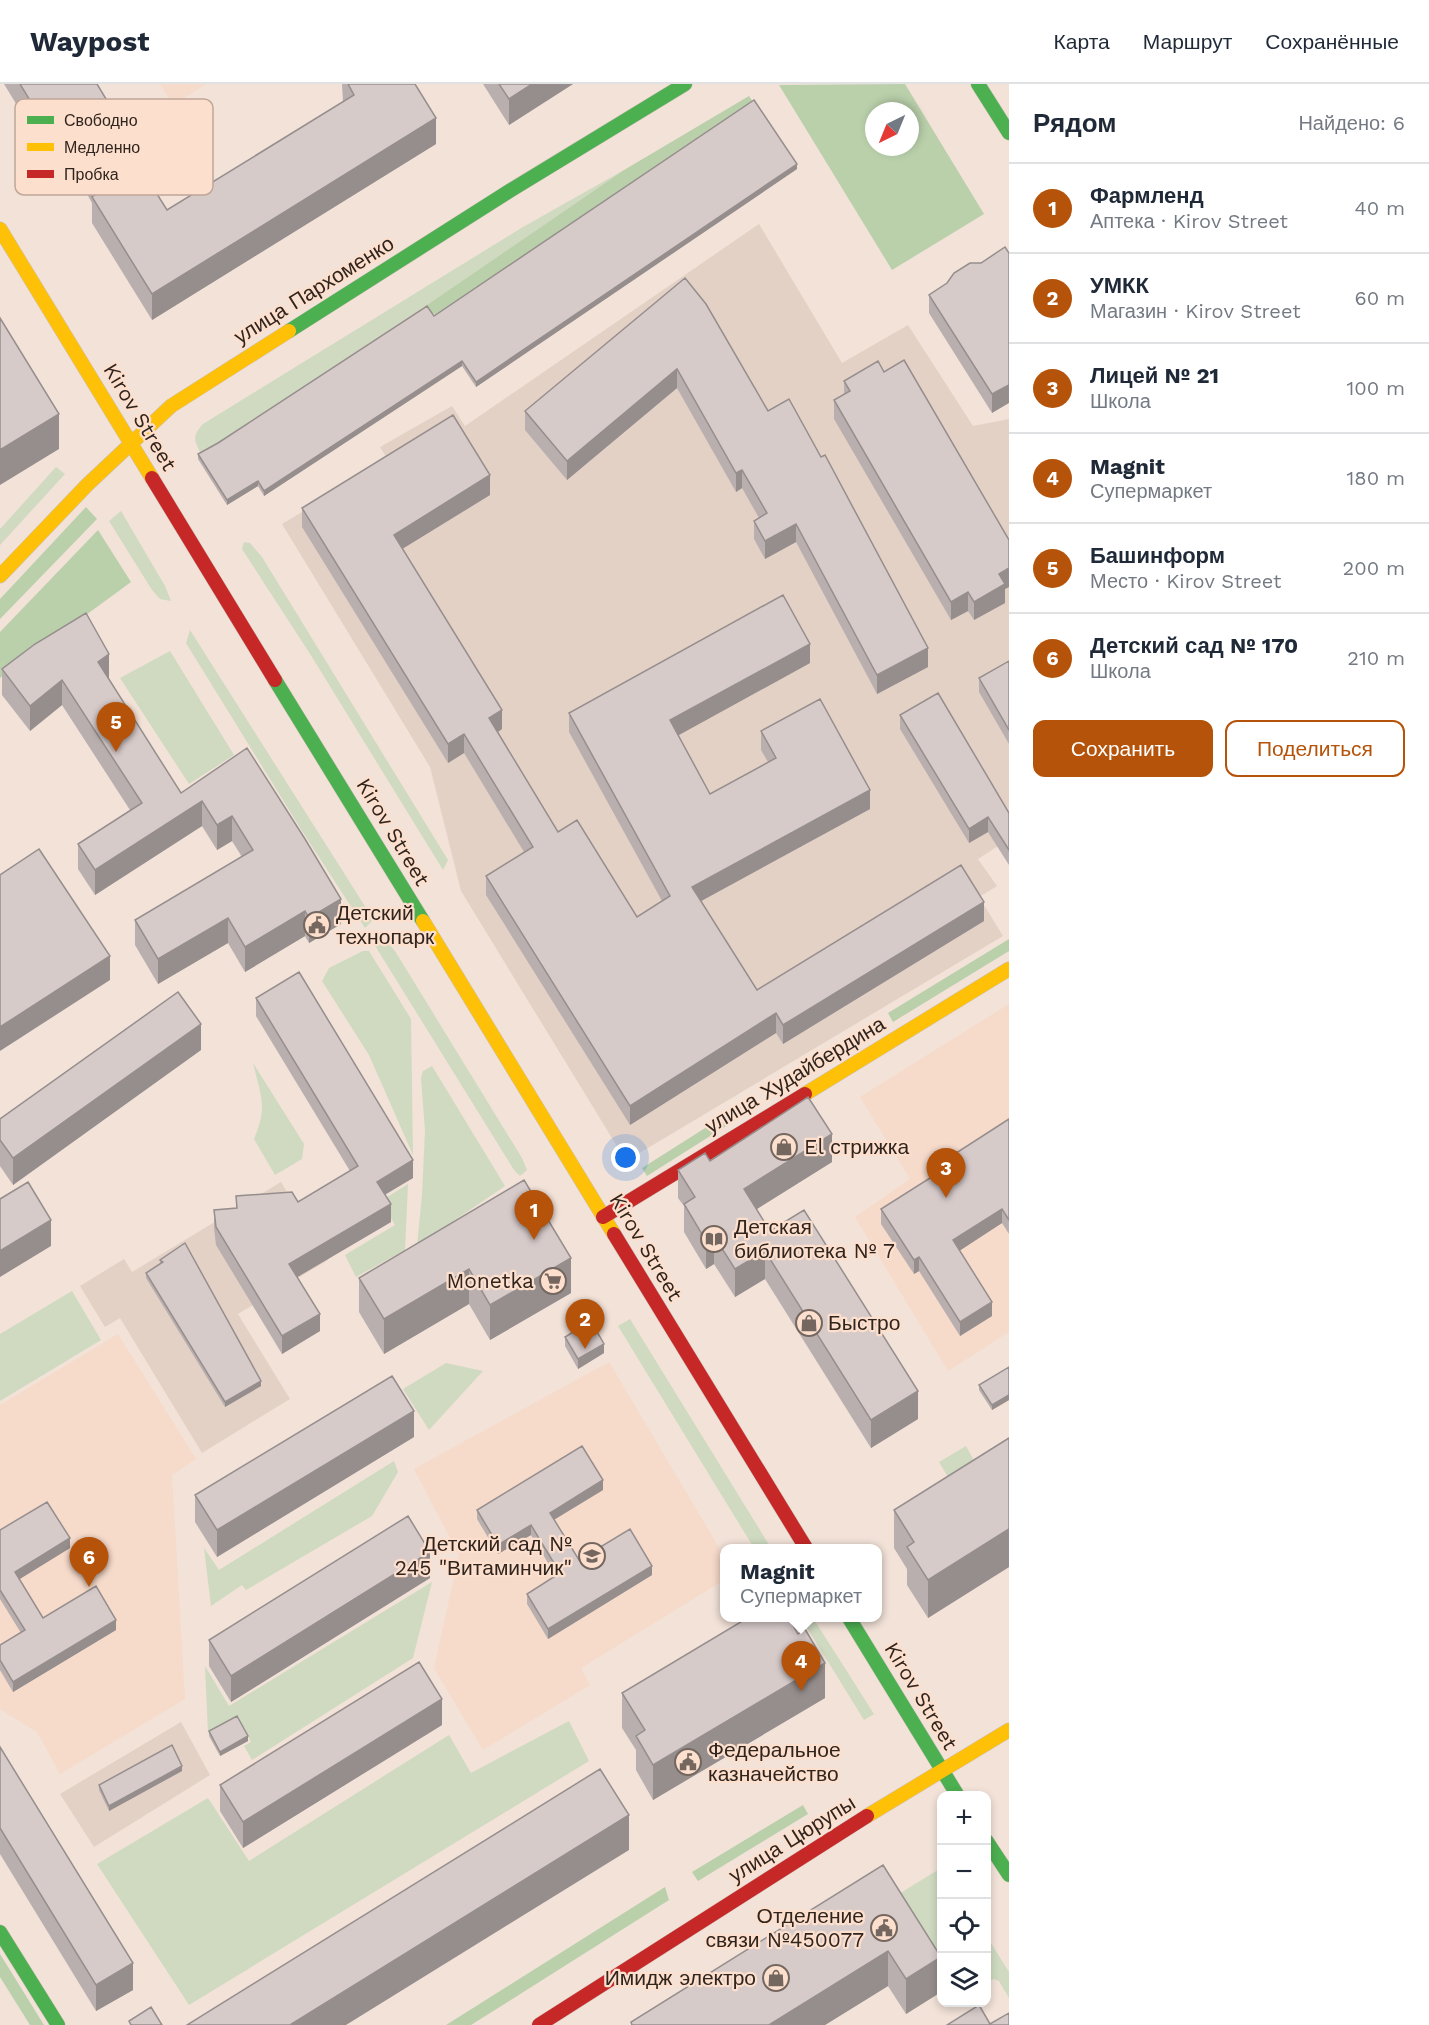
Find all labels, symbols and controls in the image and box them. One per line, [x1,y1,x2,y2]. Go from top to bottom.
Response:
text: Waypost [30,25,149,58]
text: Карта [1054,29,1110,54]
text: Маршрут [1143,29,1232,54]
text: Сохранённые [1265,29,1399,54]
legend [15,99,213,195]
north arrow [865,102,919,156]
text: Рядом [1033,108,1116,138]
text: Свободно [64,111,138,130]
text: Найдено: 6 [1298,111,1405,135]
text: Медленно [64,138,140,157]
text: Пробка [64,165,119,184]
text: Фармленд [1090,183,1204,208]
text: 1 [1048,196,1057,220]
text: 40 m [1354,196,1405,220]
text: Аптека · Kirov Street [1090,209,1288,233]
street label: улица Пархоменко [229,230,398,349]
text: УМКК [1090,273,1149,298]
text: 2 [1047,286,1058,310]
text: 60 m [1355,286,1405,310]
text: Магазин · Kirov Street [1090,299,1301,323]
street label: Kirov Street [99,358,182,475]
text: Лицей № 21 [1090,363,1219,388]
text: 3 [1047,376,1058,400]
text: 100 m [1346,376,1405,400]
text: Школа [1090,389,1151,413]
text: Magnit [1090,454,1165,479]
text: 4 [1046,466,1059,490]
text: 180 m [1347,466,1405,490]
text: Супермаркет [1090,479,1212,503]
text: Башинформ [1090,543,1225,568]
text: 5 [1047,556,1058,580]
text: 200 m [1343,556,1405,580]
text: Место · Kirov Street [1090,569,1281,593]
text: Детский сад № 170 [1090,633,1298,658]
text: 6 [1046,646,1059,670]
text: 210 m [1347,646,1405,670]
text: Школа [1090,659,1151,683]
pin: 5 [96,702,136,752]
button: Сохранить [1033,720,1213,777]
button: Поделиться [1225,720,1405,777]
street label: Kirov Street [352,773,435,890]
place label: Детский технопарк [336,900,435,949]
public building icon: Детский технопарк [302,910,332,940]
street label: улица Худайбердина [700,1011,890,1138]
shop icon: El стрижка [769,1132,799,1162]
place label: El стрижка [804,1134,909,1159]
your location [611,1143,640,1172]
pin: 3 [926,1148,966,1198]
street label: Kirov Street [605,1188,688,1305]
pin: 1 [514,1190,554,1240]
place label: Детская библиотека № 7 [734,1214,895,1263]
library icon: Детская библиотека № 7 [699,1224,729,1254]
supermarket icon: Monetka [538,1266,568,1296]
place label: Monetka [446,1268,534,1293]
pin: 2 [566,1300,604,1349]
shop icon: Быстро [794,1308,824,1338]
place label: Быстро [828,1310,900,1335]
place label: Детский сад № 245 "Витаминчик" [395,1531,572,1580]
pin: 6 [70,1538,109,1587]
school or university icon: Детский сад № 245 "Витаминчик" [577,1541,607,1571]
popup [720,1544,882,1622]
text: Magnit [740,1559,815,1584]
text: Супермаркет [740,1584,862,1608]
street label: Kirov Street [880,1637,963,1754]
pin: 4 [782,1642,820,1691]
place label: Федеральное казначейство [708,1737,841,1786]
public building icon: Федеральное казначейство [673,1747,703,1777]
street label: улица Цюрупы [724,1790,860,1887]
map controls [937,1791,991,2007]
button: + [937,1791,991,1845]
button: − [937,1845,991,1899]
button: locate [937,1899,991,1953]
place label: Отделение связи №450077 [705,1903,864,1952]
public building icon: Отделение связи №450077 [869,1913,899,1943]
button: layers [937,1953,991,2007]
shop icon: Имидж электро [761,1963,791,1993]
place label: Имидж электро [605,1965,756,1990]

